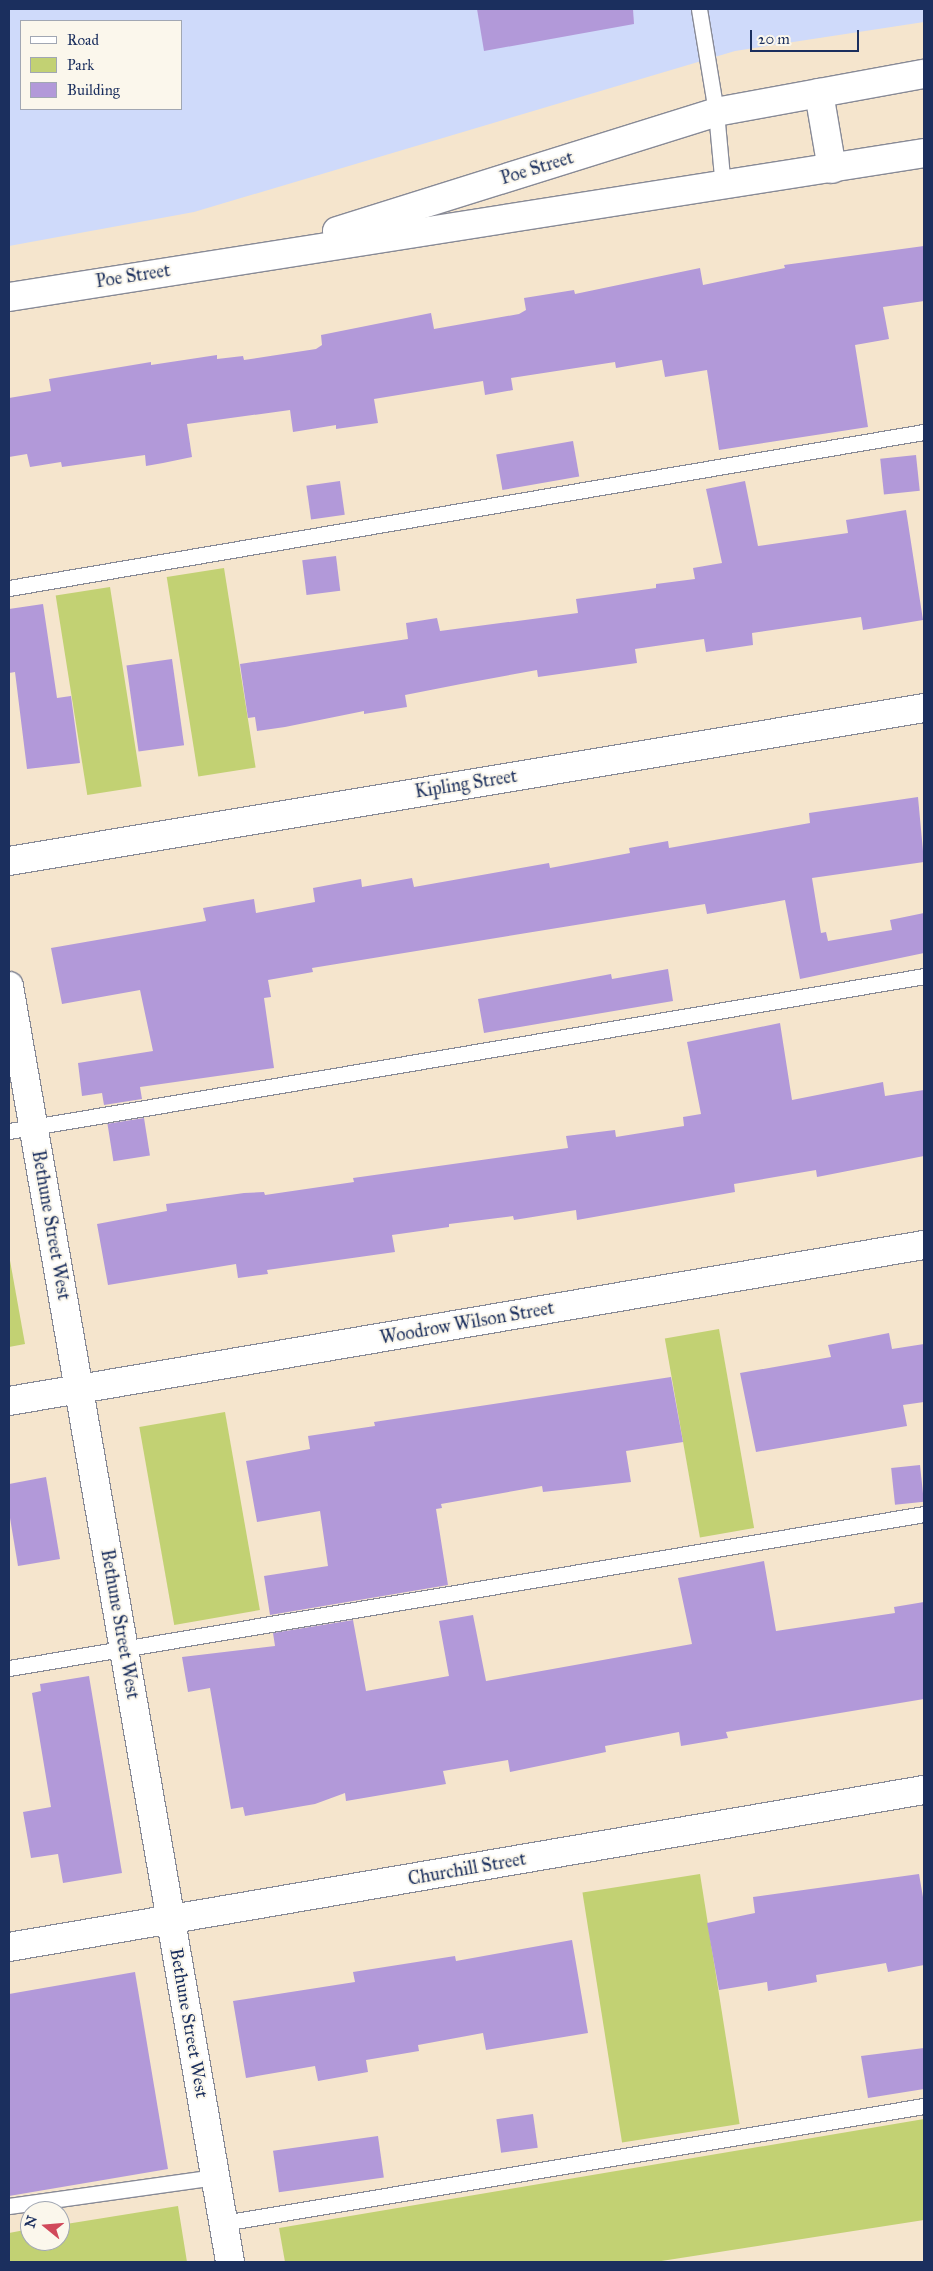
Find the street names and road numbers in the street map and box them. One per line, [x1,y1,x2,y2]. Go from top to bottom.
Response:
street label: Poe Street [498,147,576,189]
street label: Poe Street [94,259,172,293]
street label: Kipling Street [413,765,519,803]
street label: Bethune Street West [27,1148,75,1302]
street label: Woodrow Wilson Street [378,1297,556,1349]
street label: Bethune Street West [96,1547,144,1701]
street label: Churchill Street [406,1848,528,1890]
street label: Bethune Street West [165,1946,213,2100]

